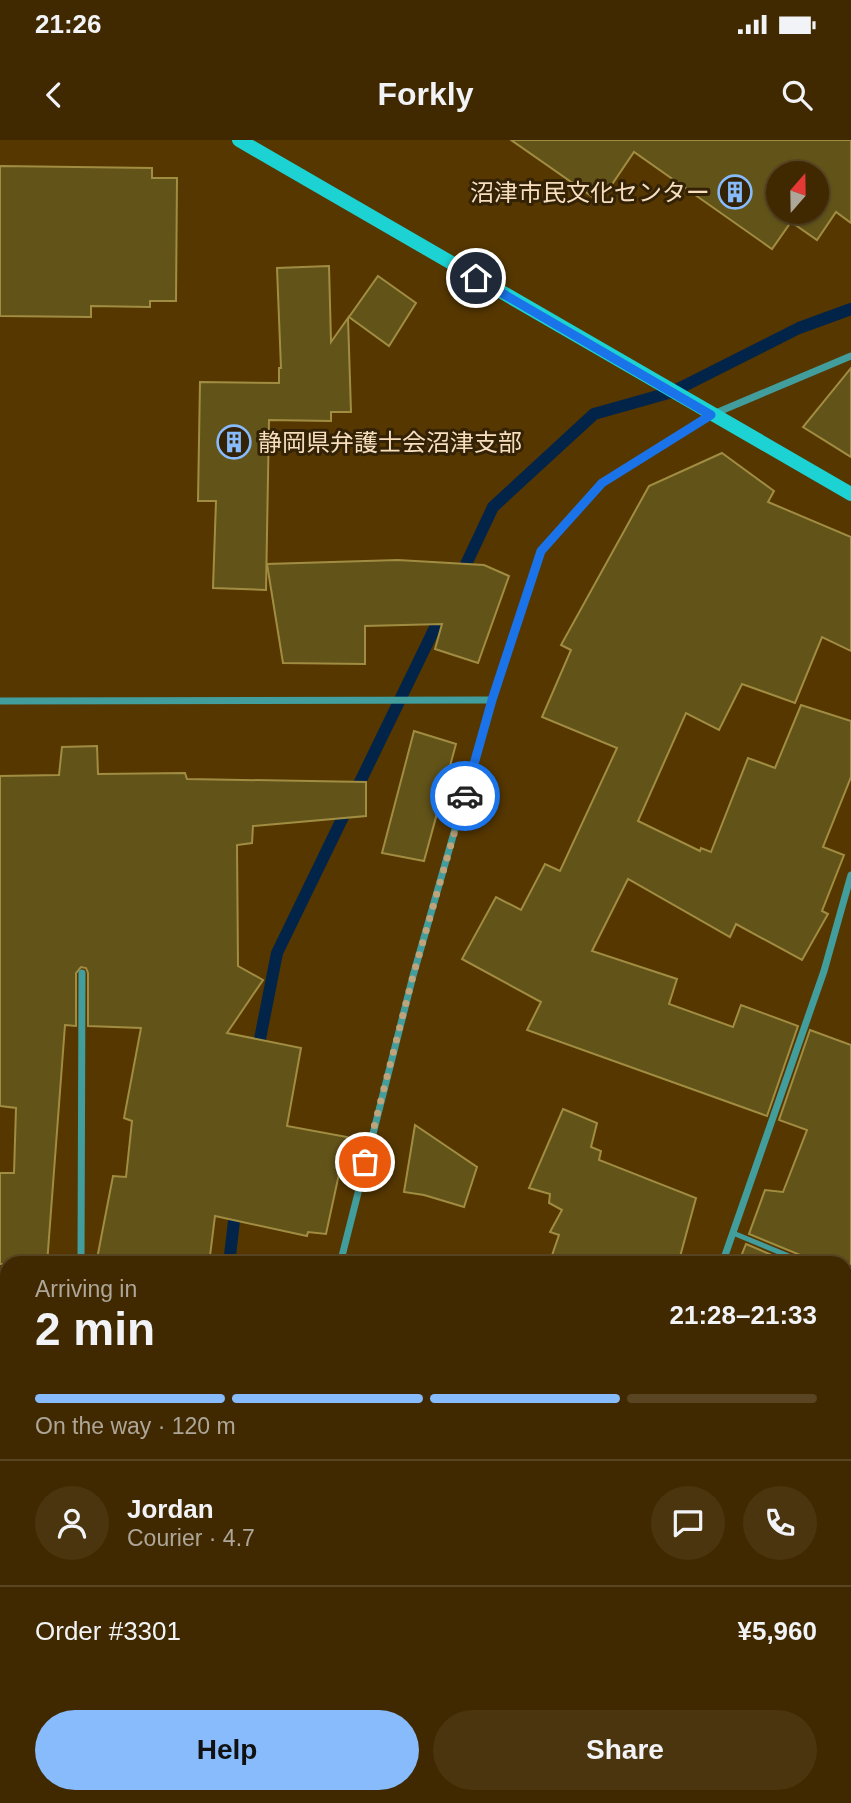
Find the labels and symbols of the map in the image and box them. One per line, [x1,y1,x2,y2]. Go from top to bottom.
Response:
north arrow [766,161,830,224]
building icon: 沼津市民文化センター [716,173,754,211]
place label: 沼津市民文化センター [470,179,710,206]
pin [446,248,506,308]
building icon: 静岡県弁護士会沼津支部 [215,423,253,461]
place label: 静岡県弁護士会沼津支部 [258,429,522,456]
courier [430,761,500,831]
pin [335,1132,395,1192]

